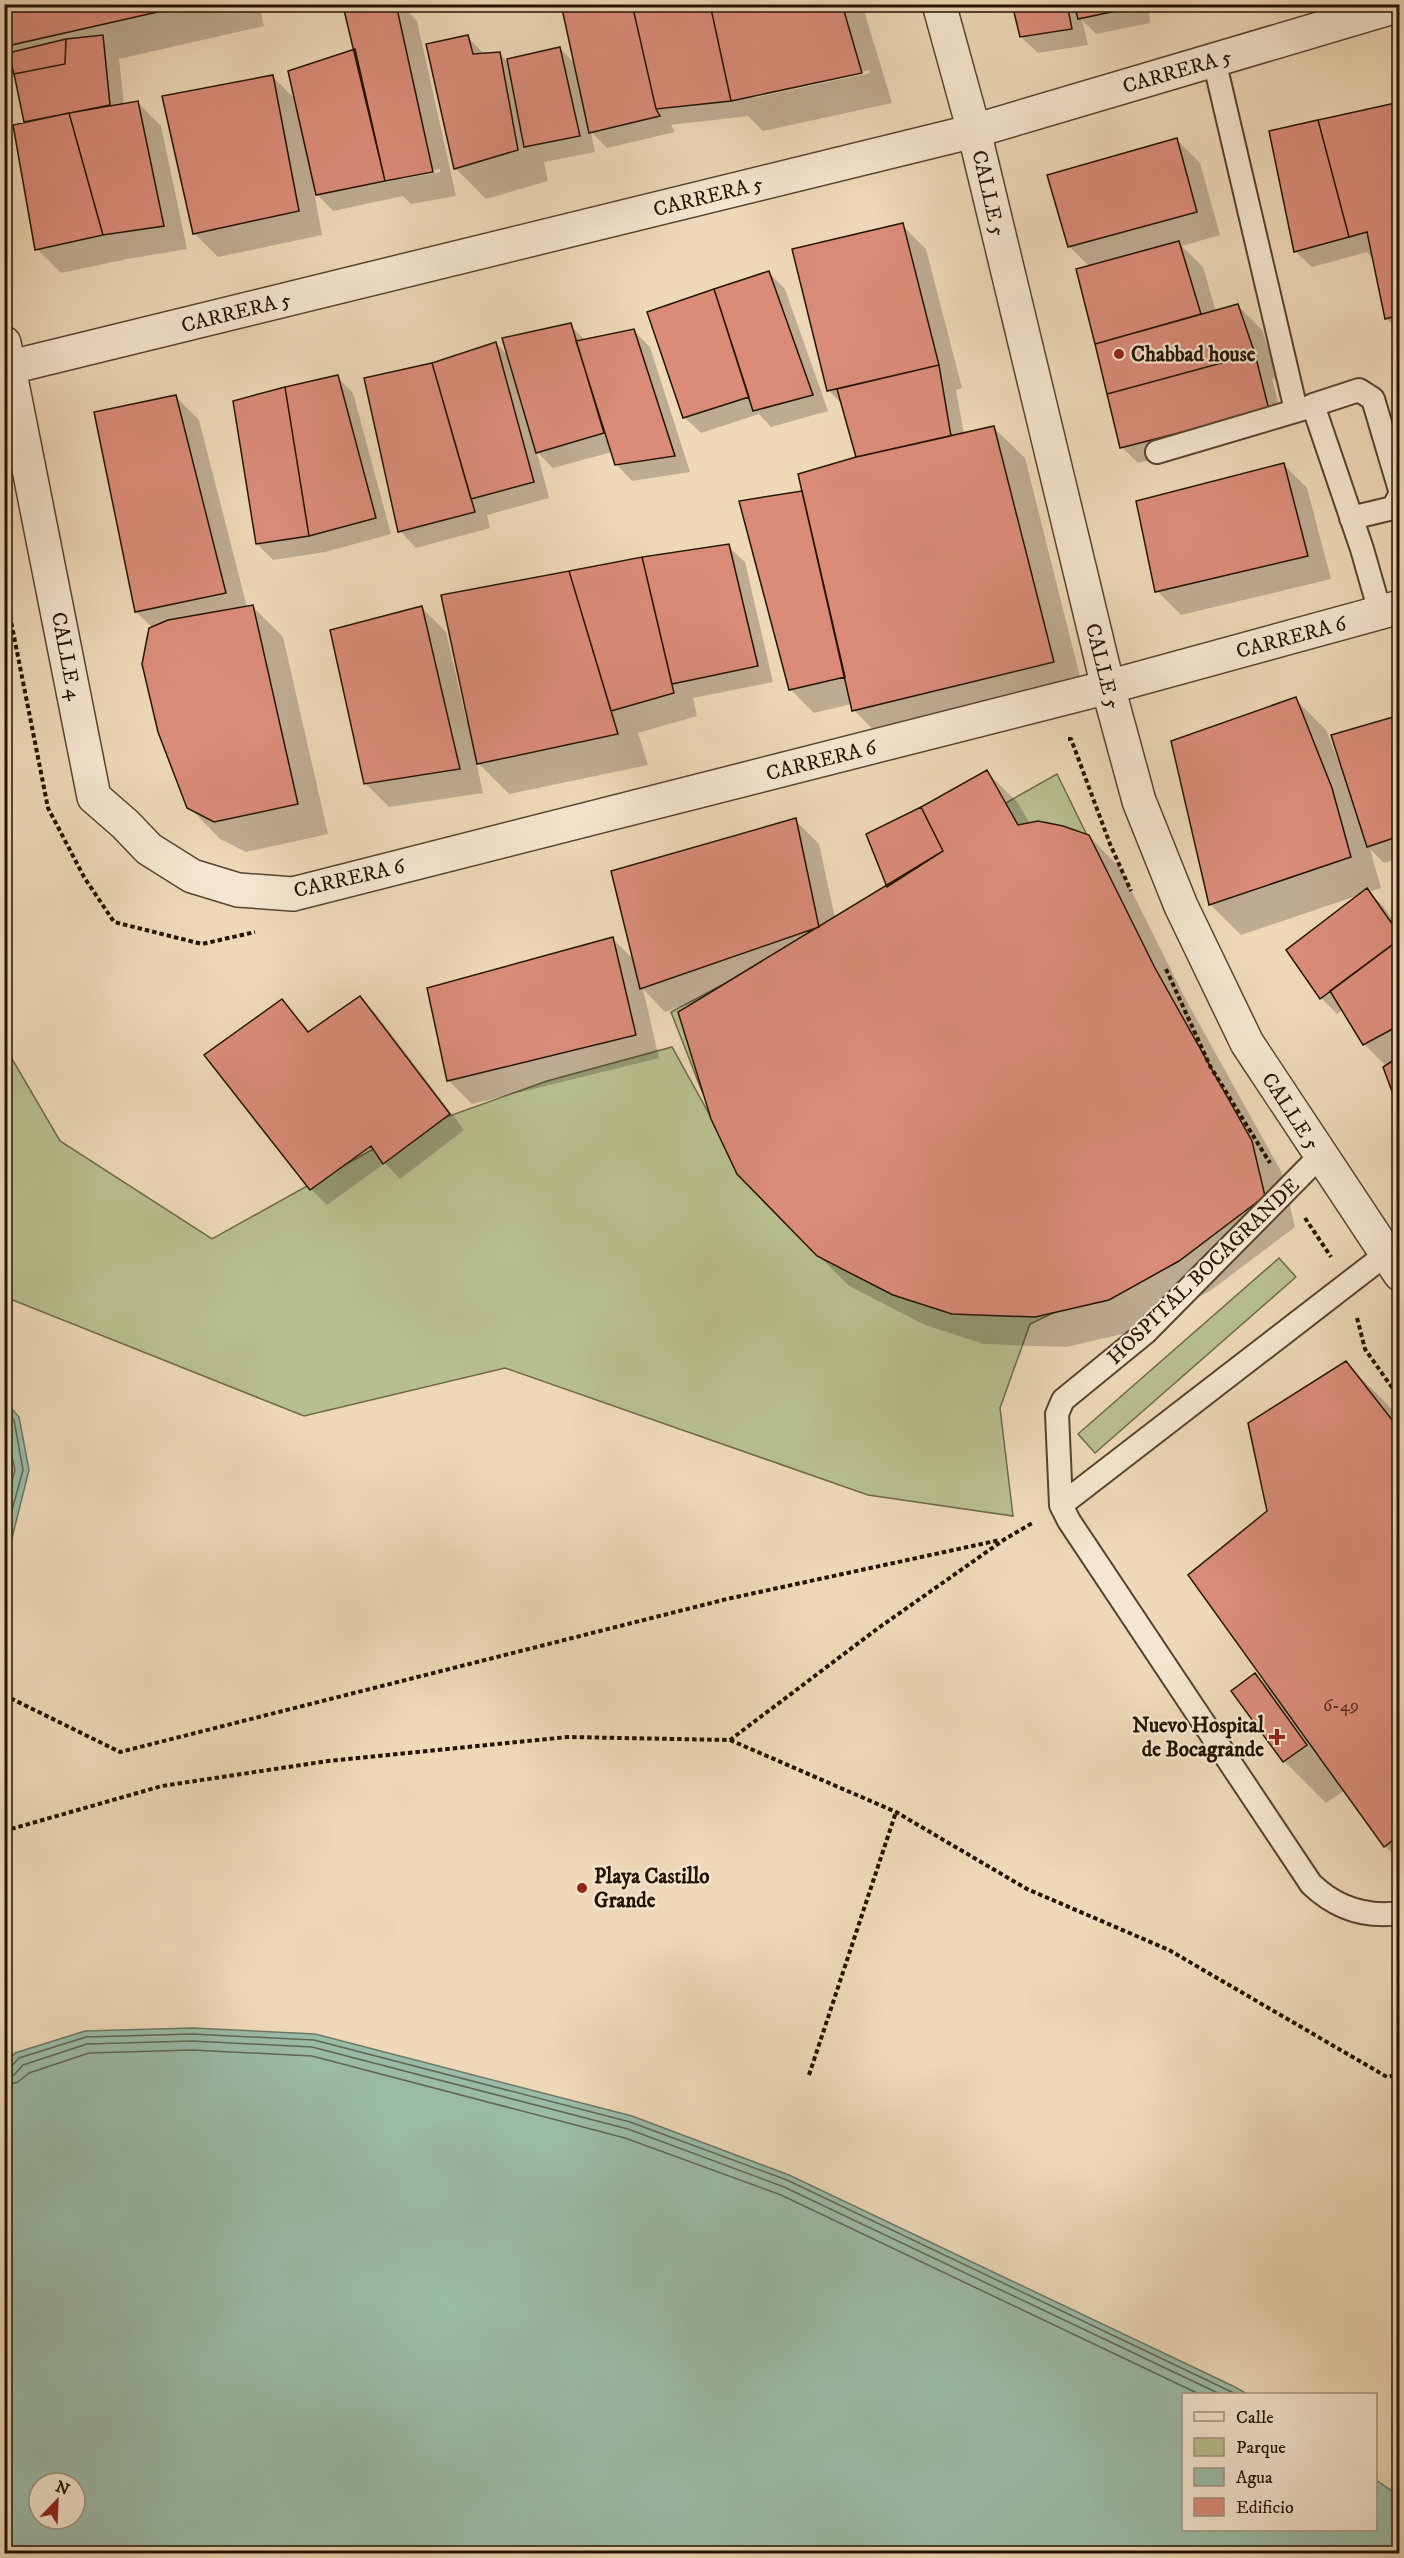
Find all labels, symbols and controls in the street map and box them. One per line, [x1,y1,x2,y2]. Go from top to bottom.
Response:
street label: CARRERA 5 [1120,44,1235,100]
street label: CALLE 5 [966,148,1011,239]
street label: CARRERA 5 [651,171,766,223]
street label: CARRERA 5 [179,287,294,339]
place label: Chabbad house [1131,342,1256,368]
marker: Chabbad house [1112,347,1126,361]
street label: CALLE 4 [45,610,87,703]
street label: CARRERA 6 [1233,611,1350,665]
street label: CALLE 5 [1079,621,1125,712]
street label: CARRERA 6 [763,734,880,787]
street label: CARRERA 6 [291,853,408,904]
street label: CALLE 5 [1255,1068,1325,1155]
street label: HOSPITAL BOCAGRANDE [1102,1173,1305,1370]
house number: 6-49 [1323,1695,1359,1717]
place label: Nuevo Hospital de Bocagrande [1132,1713,1265,1763]
marker: Nuevo Hospital de Bocagrande [1268,1728,1286,1746]
place label: Playa Castillo Grande [594,1864,709,1914]
marker: Playa Castillo Grande [575,1881,589,1895]
legend [1182,2393,1377,2531]
text: Calle [1236,2407,1274,2429]
text: Parque [1236,2437,1286,2459]
text: Agua [1236,2467,1273,2489]
north arrow [27,2471,87,2531]
text: N [53,2476,72,2500]
text: Edificio [1236,2497,1294,2519]

